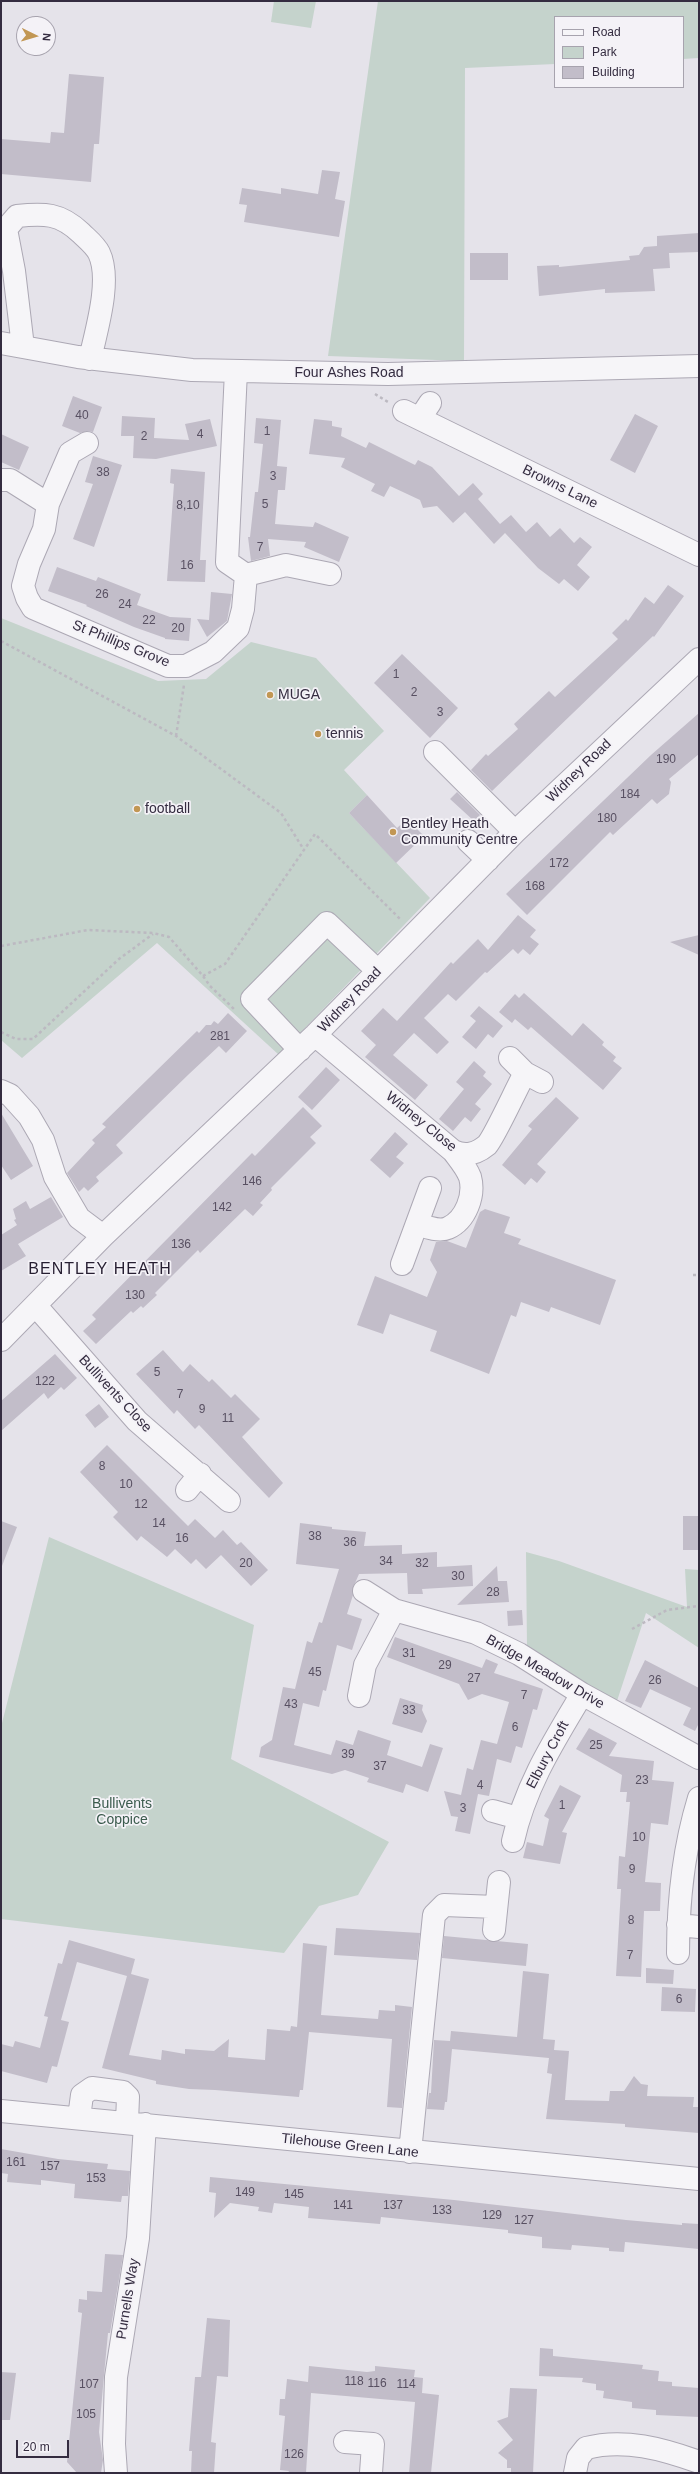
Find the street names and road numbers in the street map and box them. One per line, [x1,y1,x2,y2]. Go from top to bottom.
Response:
street label: Four Ashes Road [295,365,403,381]
street label: Browns Lane [520,462,600,512]
street label: St Phillips Grove [70,617,172,671]
street label: Widney Road [543,736,615,806]
street label: Widney Road [315,964,385,1036]
street label: Widney Close [382,1088,460,1156]
street label: Bullivents Close [75,1352,155,1436]
street label: Bridge Meadow Drive [483,1631,607,1713]
street label: Elbury Croft [523,1718,573,1792]
street label: Tilehouse Green Lane [280,2130,420,2162]
street label: Purnells Way [113,2257,143,2341]

